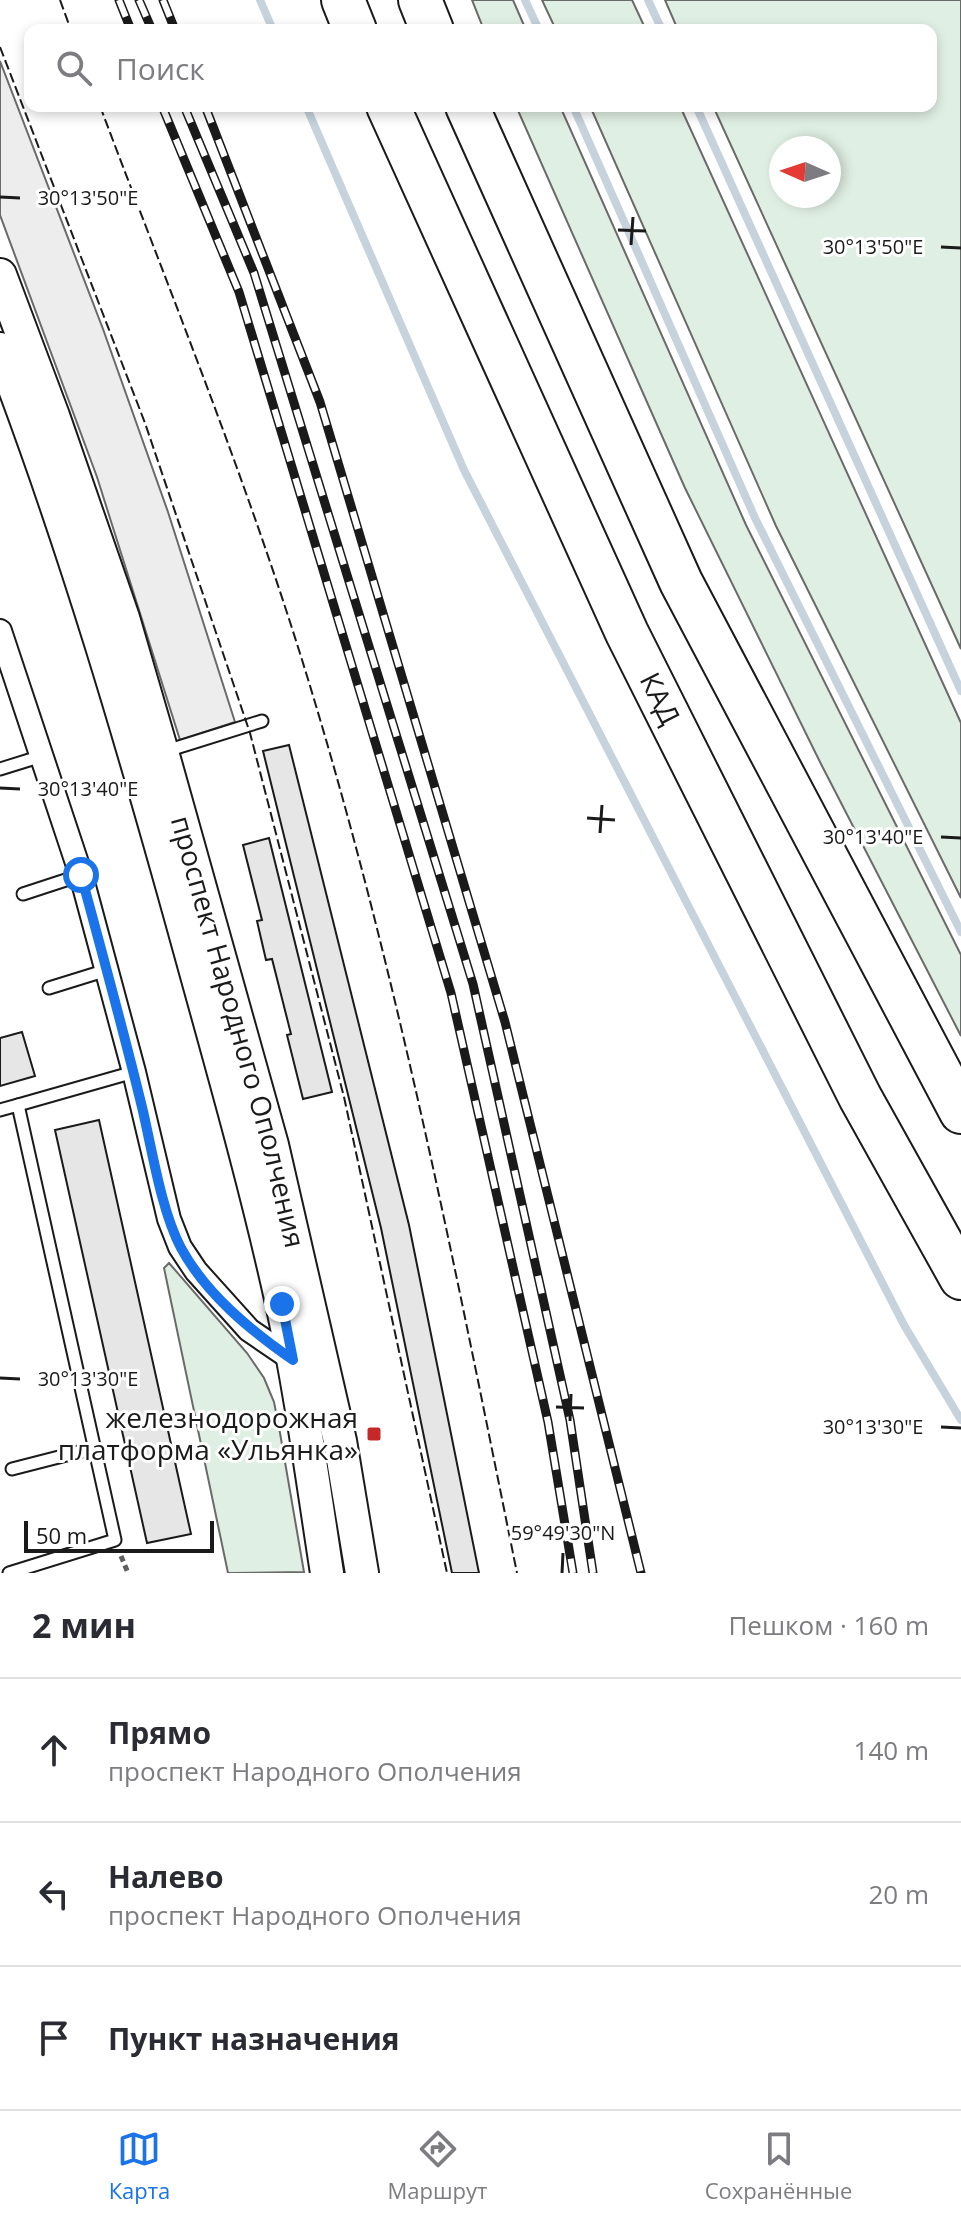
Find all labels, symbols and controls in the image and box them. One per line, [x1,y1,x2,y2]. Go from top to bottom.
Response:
search box [24,24,937,112]
icon: search [52,46,96,90]
text: Поиск [116,48,205,89]
north arrow [769,136,841,208]
text: 30°13'50"E [38,184,138,211]
text: 30°13'50"E [823,233,923,260]
street label: КАД [632,665,690,731]
text: 30°13'40"E [38,775,138,802]
street label: проспект Народного Ополчения [163,811,315,1251]
text: 30°13'40"E [823,823,923,850]
route start [63,857,99,893]
route end [264,1286,300,1322]
text: 30°13'30"E [38,1365,138,1392]
place label: железнодорожная платформа «Ульянка» [58,1398,358,1468]
text: 30°13'30"E [823,1413,923,1440]
marker: железнодорожная платформа «Ульянка» [365,1425,383,1443]
scale bar [24,1517,214,1553]
text: 59°49'30"N [511,1519,615,1546]
text: 50 m [36,1520,87,1550]
text: 2 мин [32,1602,136,1648]
text: Пешком · 160 m [728,1607,929,1643]
text: Прямо [108,1712,211,1753]
icon: ahead [32,1728,76,1772]
text: 140 m [854,1732,929,1768]
text: проспект Народного Ополчения [108,1753,522,1789]
text: Налево [108,1856,224,1897]
icon: left [32,1872,76,1916]
text: 20 m [868,1876,929,1912]
text: проспект Народного Ополчения [108,1897,522,1933]
icon: arrive [32,2016,76,2060]
text: Пункт назначения [108,2018,400,2059]
tab: Карта [109,2127,170,2205]
tab: Маршрут [388,2127,487,2205]
tab: Сохранённые [705,2127,852,2205]

